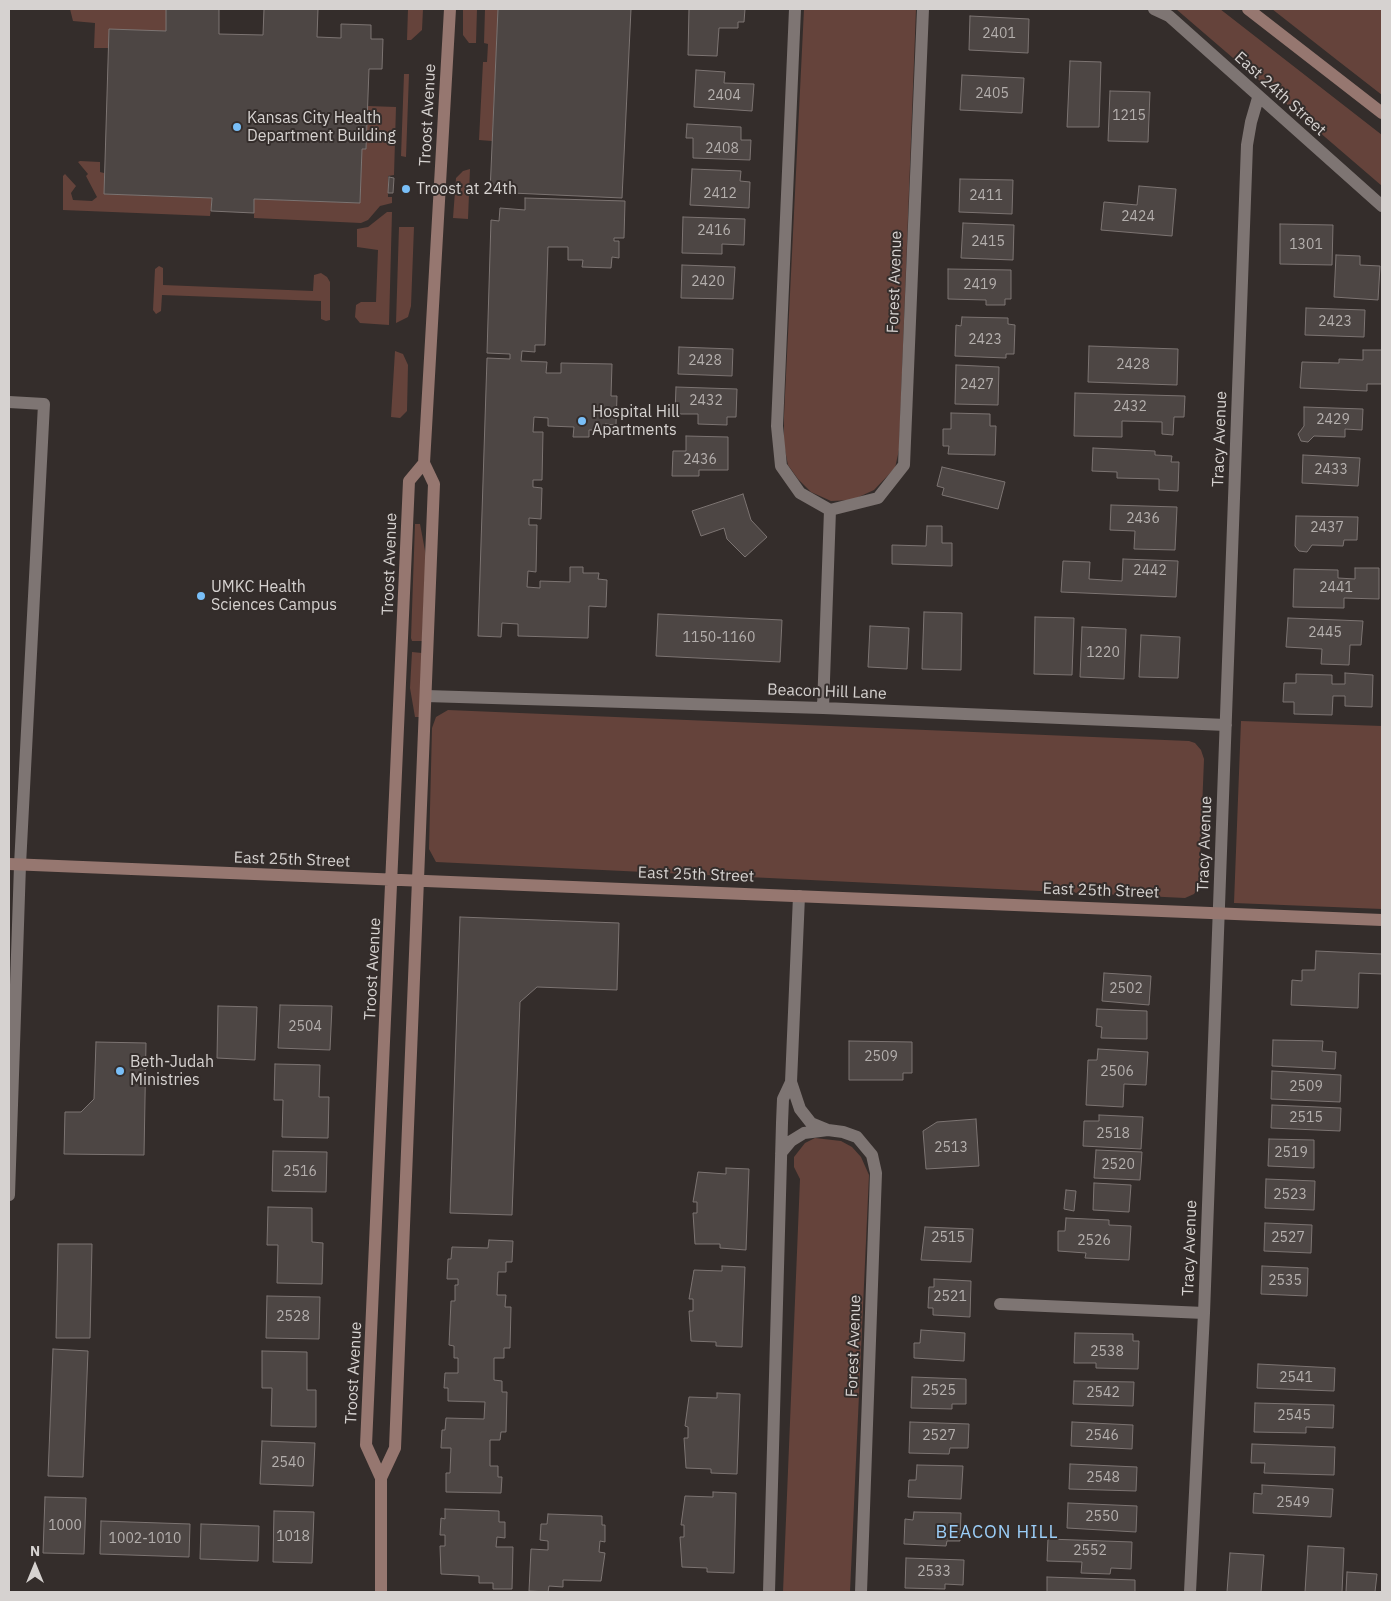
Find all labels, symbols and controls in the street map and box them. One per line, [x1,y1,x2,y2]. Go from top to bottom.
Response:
house number: 2401 [982,26,1016,42]
street label: East 24th Street [1230,48,1330,140]
street label: Troost Avenue [416,63,440,167]
house number: 2405 [975,86,1009,102]
house number: 2404 [707,88,741,104]
place label: Kansas City Health Department Building [247,108,396,146]
house number: 1215 [1112,108,1146,124]
marker: Kansas City Health Department Building [231,121,243,133]
house number: 2408 [705,141,739,157]
place label: Troost at 24th [416,179,517,199]
marker: Troost at 24th [400,183,412,195]
house number: 2412 [703,186,737,202]
house number: 2411 [969,188,1003,204]
house number: 2424 [1121,209,1155,225]
house number: 2416 [697,223,731,239]
street label: Forest Avenue [884,230,906,334]
house number: 2415 [971,234,1005,250]
house number: 1301 [1289,237,1323,253]
house number: 2420 [691,274,725,290]
house number: 2419 [963,277,997,293]
house number: 2423 [1318,314,1352,330]
house number: 2423 [968,332,1002,348]
house number: 2428 [688,353,722,369]
house number: 2428 [1116,357,1150,373]
house number: 2427 [960,377,994,393]
street label: Tracy Avenue [1209,391,1231,487]
house number: 2432 [689,393,723,409]
house number: 2432 [1113,399,1147,415]
place label: Hospital Hill Apartments [592,402,680,440]
house number: 2429 [1316,412,1350,428]
marker: Hospital Hill Apartments [576,415,588,427]
house number: 2436 [683,452,717,468]
house number: 2433 [1314,462,1348,478]
house number: 2436 [1126,511,1160,527]
street label: Troost Avenue [379,512,401,616]
house number: 2437 [1310,520,1344,536]
house number: 2442 [1133,563,1167,579]
place label: UMKC Health Sciences Campus [211,577,337,615]
house number: 2441 [1319,580,1353,596]
marker: UMKC Health Sciences Campus [195,590,207,602]
house number: 2445 [1308,625,1342,641]
house number: 1150-1160 [683,630,755,646]
house number: 1220 [1086,645,1120,661]
street label: Beacon Hill Lane [767,680,887,704]
street label: Tracy Avenue [1194,796,1216,892]
street label: East 25th Street [233,848,351,872]
street label: East 25th Street [637,863,755,887]
street label: East 25th Street [1042,879,1160,903]
street label: Troost Avenue [361,917,385,1021]
house number: 2502 [1109,981,1143,997]
house number: 2504 [288,1019,322,1035]
house number: 2509 [864,1049,898,1065]
place label: Beth-Judah Ministries [130,1052,214,1090]
house number: 2506 [1100,1064,1134,1080]
marker: Beth-Judah Ministries [114,1065,126,1077]
house number: 2509 [1289,1079,1323,1095]
house number: 2515 [1289,1110,1323,1126]
house number: 2518 [1096,1126,1130,1142]
house number: 2513 [934,1140,968,1156]
house number: 2519 [1274,1145,1308,1161]
house number: 2520 [1101,1157,1135,1173]
house number: 2516 [283,1164,317,1180]
house number: 2523 [1273,1187,1307,1203]
street label: Tracy Avenue [1179,1200,1201,1296]
house number: 2515 [931,1230,965,1246]
house number: 2527 [1271,1230,1305,1246]
house number: 2526 [1077,1233,1111,1249]
house number: 2535 [1268,1273,1302,1289]
house number: 2521 [933,1289,967,1305]
street label: Forest Avenue [843,1294,865,1398]
house number: 2528 [276,1309,310,1325]
street label: Troost Avenue [342,1321,366,1425]
house number: 2538 [1090,1344,1124,1360]
house number: 2541 [1279,1370,1313,1386]
house number: 2525 [922,1383,956,1399]
house number: 2542 [1086,1385,1120,1401]
house number: 2545 [1277,1408,1311,1424]
house number: 2527 [922,1428,956,1444]
house number: 2546 [1085,1428,1119,1444]
house number: 2540 [271,1455,305,1471]
house number: 2548 [1086,1470,1120,1486]
house number: 2549 [1276,1495,1310,1511]
house number: 2550 [1085,1509,1119,1525]
house number: 1000 [48,1518,82,1534]
district label: BEACON HILL [934,1522,1060,1544]
house number: 1018 [276,1529,310,1545]
house number: 1002-1010 [109,1531,181,1547]
north arrow [10,1541,60,1591]
text: N [30,1542,40,1560]
house number: 2552 [1073,1543,1107,1559]
house number: 2533 [917,1564,951,1580]

